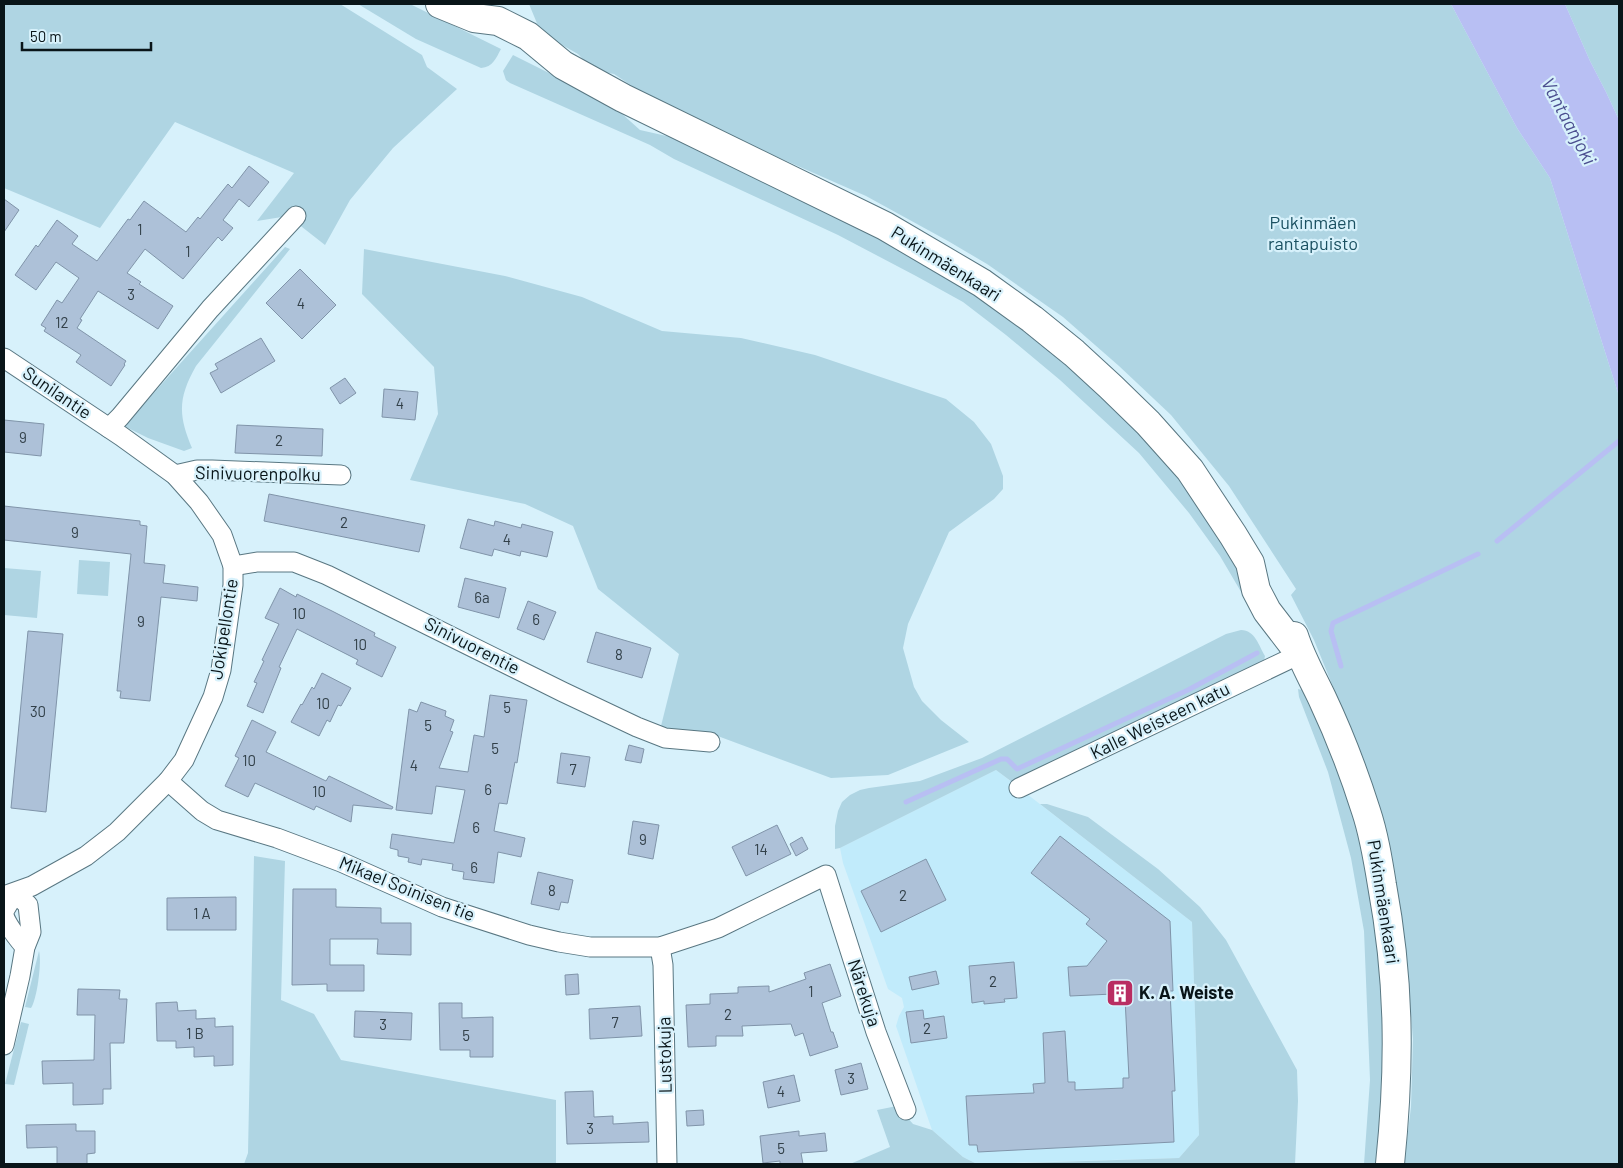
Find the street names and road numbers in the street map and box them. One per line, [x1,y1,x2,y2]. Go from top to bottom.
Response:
street label: Pukinmäenkaari [888,221,1005,306]
street label: Sunilantie [19,361,96,423]
street label: Sinivuorenpolku [195,461,321,485]
street label: Jokipellontie [204,577,242,681]
street label: Sinivuorentie [421,612,524,678]
street label: Kalle Weisteen katu [1086,677,1233,763]
street label: Pukinmäenkaari [1363,838,1405,965]
street label: Mikael Soinisen tie [336,851,478,925]
street label: Närekuja [844,956,886,1029]
street label: Lustokuja [652,1016,676,1094]

